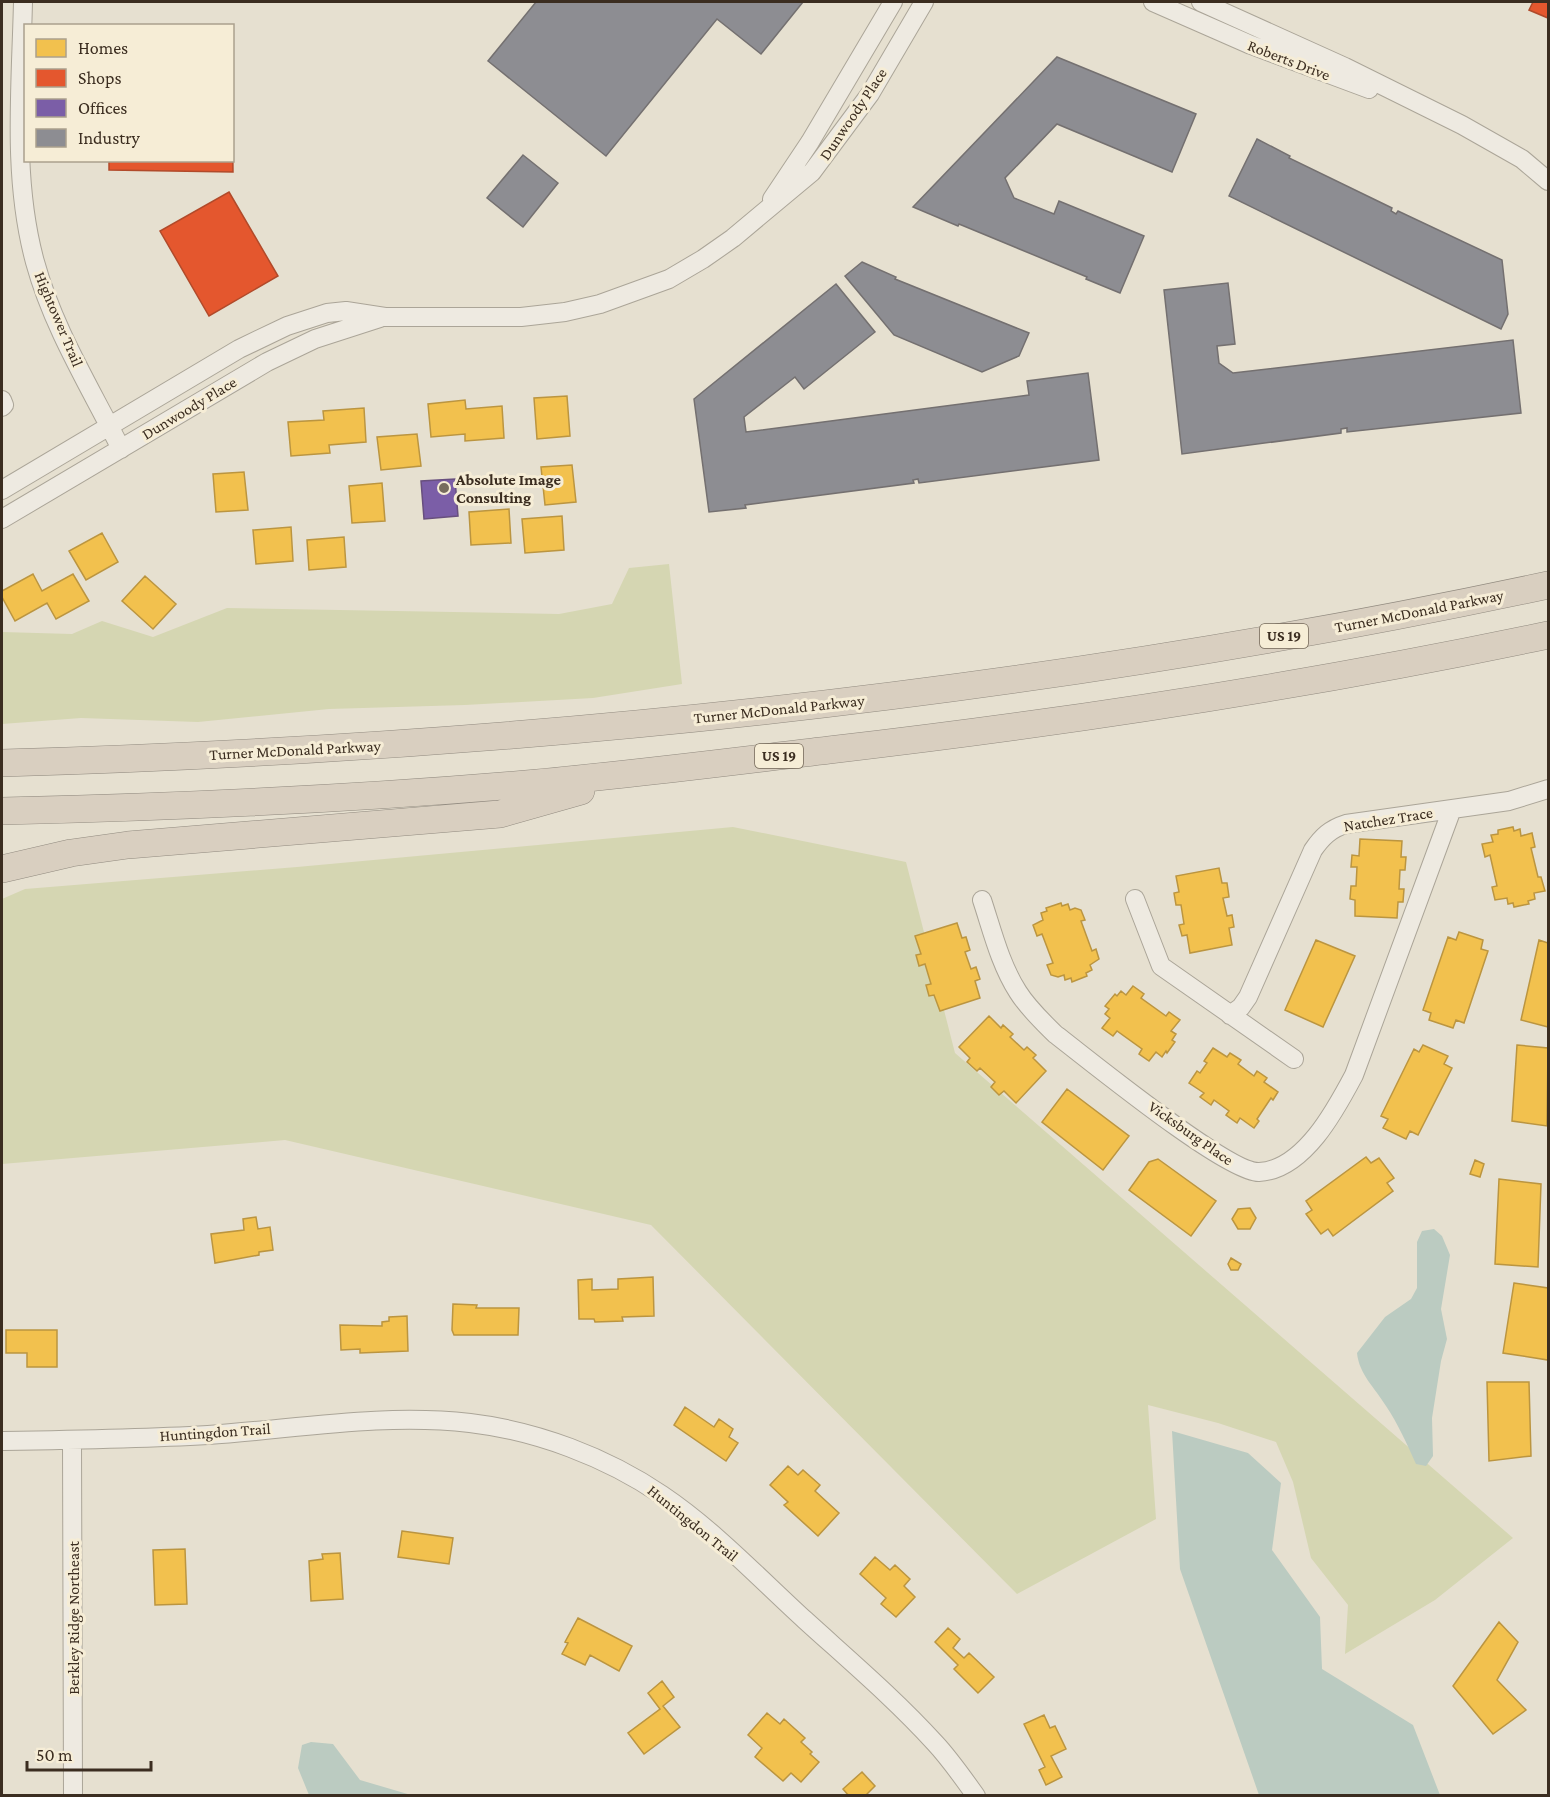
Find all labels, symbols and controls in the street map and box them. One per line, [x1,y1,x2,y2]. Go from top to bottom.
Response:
legend [24,24,234,162]
street label: Roberts Drive [1245,37,1333,83]
text: Homes [78,38,128,58]
street label: Dunwoody Place [816,65,891,164]
text: Shops [78,68,122,88]
text: Offices [78,98,127,118]
text: Industry [78,128,141,148]
street label: Hightower Trail [30,269,87,369]
street label: Dunwoody Place [139,373,240,444]
place label: Absolute Image Consulting [455,471,562,506]
marker: Absolute Image Consulting [437,481,451,495]
street label: Turner McDonald Parkway [1333,586,1506,637]
road number: US 19 [1260,624,1308,648]
street label: Turner McDonald Parkway [693,692,866,727]
street label: Turner McDonald Parkway [209,737,382,764]
road number: US 19 [755,744,803,768]
street label: Natchez Trace [1342,804,1434,834]
street label: Vicksburg Place [1145,1098,1237,1169]
street label: Huntingdon Trail [159,1420,271,1445]
street label: Huntingdon Trail [644,1481,742,1565]
street label: Berkley Ridge Northeast [65,1540,83,1695]
scale bar [27,1734,152,1772]
text: 50 m [36,1745,73,1765]

